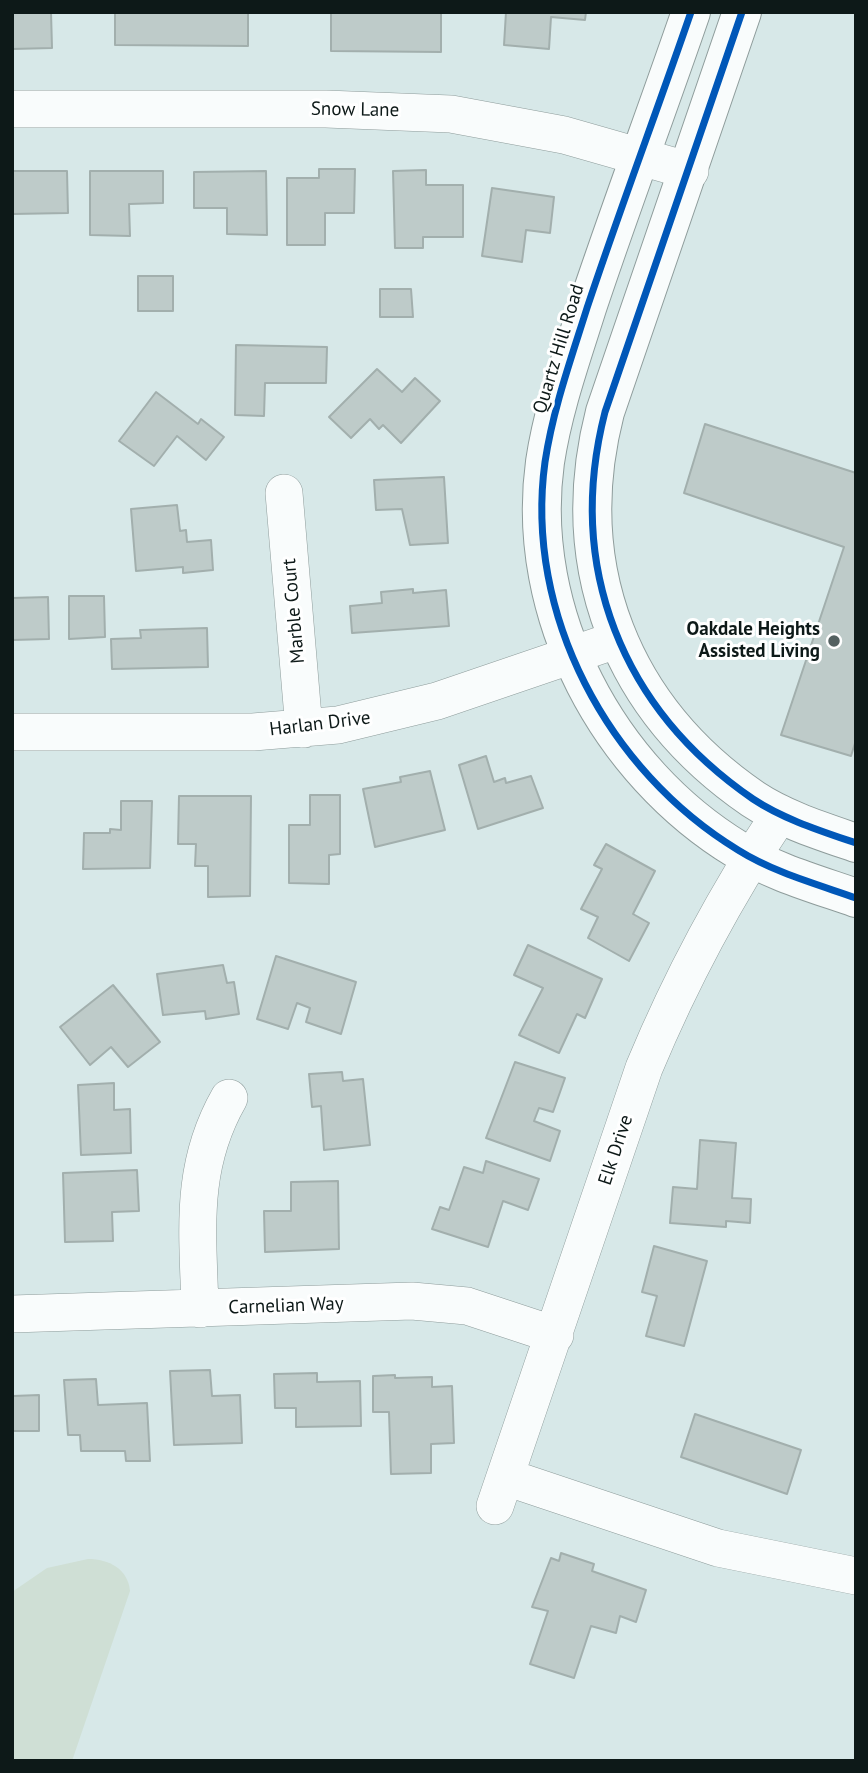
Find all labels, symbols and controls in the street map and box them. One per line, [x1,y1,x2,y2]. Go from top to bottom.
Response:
street label: Snow Lane [311,98,399,122]
street label: Quartz Hill Road [529,282,589,416]
street label: Marble Court [278,557,310,665]
place label: Oakdale Heights Assisted Living [686,619,820,663]
marker: Oakdale Heights Assisted Living [826,633,842,649]
street label: Harlan Drive [268,706,372,742]
street label: Elk Drive [594,1112,638,1188]
street label: Carnelian Way [228,1293,344,1319]

